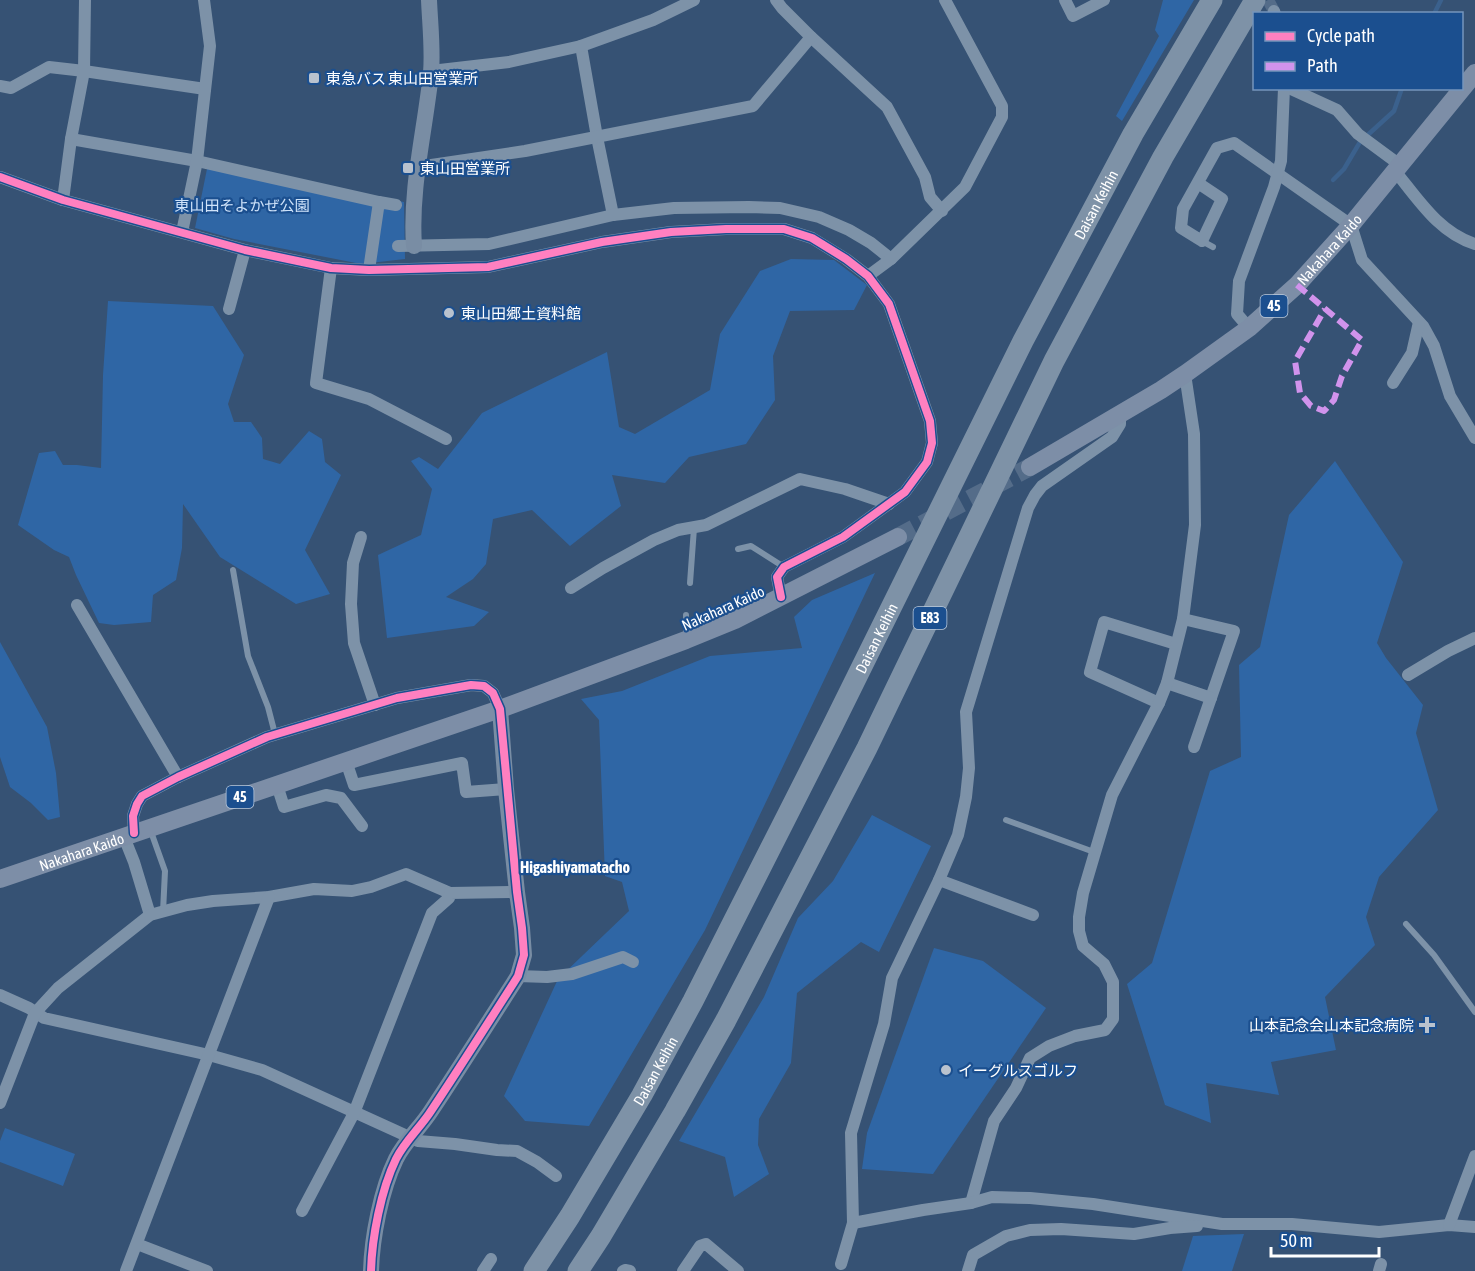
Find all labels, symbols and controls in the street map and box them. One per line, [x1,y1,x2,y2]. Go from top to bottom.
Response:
legend [1253,12,1463,90]
text: Cycle path [1307,25,1375,46]
text: Path [1307,55,1338,76]
place label: 東急バス 東山田営業所 [326,70,478,87]
marker: 東急バス 東山田営業所 [307,71,321,85]
place label: 東山田営業所 [420,160,510,177]
marker: 東山田営業所 [401,161,415,175]
street label: Daisan Keihin [1070,167,1121,242]
park label: 東山田そよかぜ公園 [174,197,310,214]
street label: Nakahara Kaido [1293,211,1365,288]
road number: 45 [1260,295,1288,317]
place label: 東山田郷土資料館 [461,305,581,322]
marker: 東山田郷土資料館 [442,306,456,320]
street label: Nakahara Kaido [679,582,767,634]
street label: Daisan Keihin [852,600,900,676]
road number: E83 [914,607,946,629]
road number: 45 [226,786,254,808]
street label: Nakahara Kaido [37,829,126,874]
district label: Higashiyamatacho [520,858,631,876]
marker: 山本記念会山本記念病院 [1418,1016,1436,1034]
place label: 山本記念会山本記念病院 [1249,1017,1414,1034]
street label: Daisan Keihin [629,1033,681,1108]
place label: イーグルスゴルフ [958,1062,1078,1079]
marker: イーグルスゴルフ [939,1063,953,1077]
scale bar [1271,1220,1379,1258]
text: 50 m [1280,1230,1312,1251]

